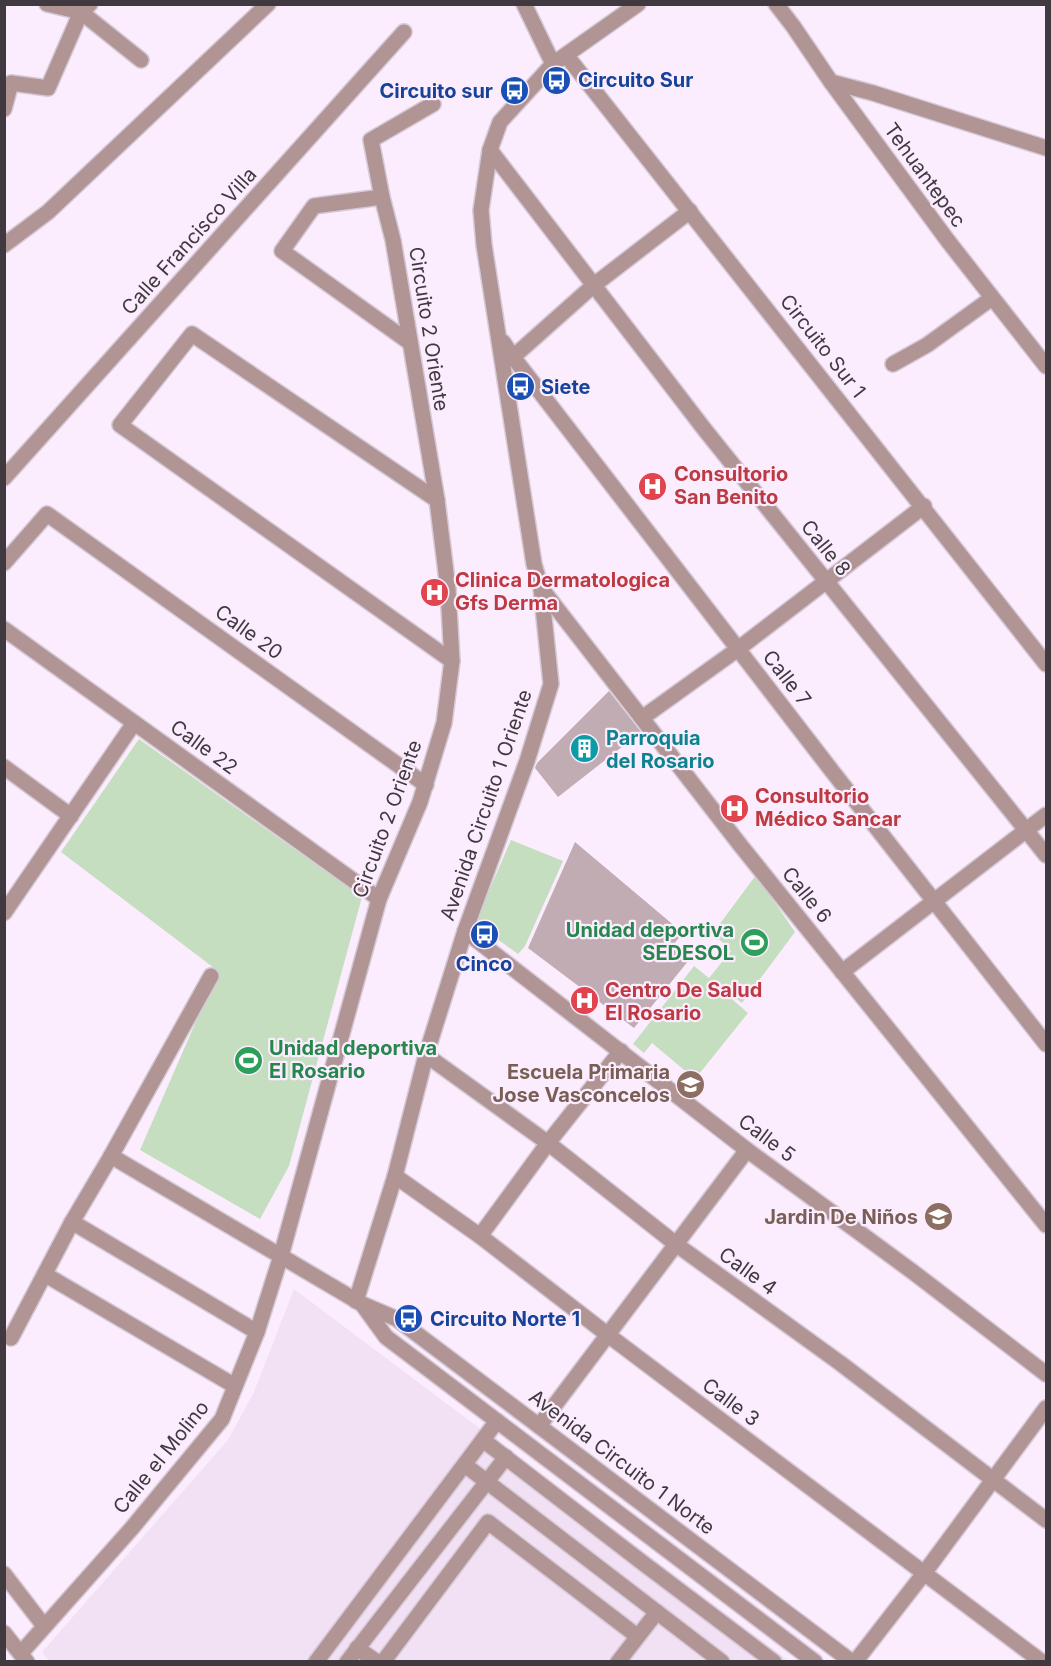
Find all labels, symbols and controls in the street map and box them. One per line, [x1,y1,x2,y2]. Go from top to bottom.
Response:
bus stop icon: Circuito Sur [541,64,573,96]
place label: Circuito Sur [578,68,693,92]
bus stop icon: Circuito sur [498,75,530,107]
place label: Circuito sur [380,79,493,103]
street label: Tehuantepec [879,118,971,232]
street label: Calle Francisco Villa [116,162,262,320]
street label: Circuito 2 Oriente [404,245,454,413]
street label: Circuito Sur 1 [775,289,871,403]
bus stop icon: Siete [504,371,536,403]
place label: Siete [541,375,591,399]
place label: Consultorio San Benito [674,462,788,509]
hospital icon: Consultorio San Benito [637,470,669,502]
street label: Calle 8 [796,515,856,581]
place label: Clinica Dermatologica Gfs Derma [455,568,670,615]
hospital icon: Clinica Dermatologica Gfs Derma [418,576,450,608]
street label: Calle 20 [211,599,287,665]
street label: Calle 7 [758,645,816,711]
street label: Avenida Circuito 1 Oriente [435,686,537,924]
street label: Calle 22 [166,715,242,779]
place label: Parroquia del Rosario [606,726,715,773]
building icon: Parroquia del Rosario [569,733,601,765]
street label: Circuito 2 Oriente [347,737,427,901]
place label: Consultorio Médico Sancar [755,784,901,831]
hospital icon: Consultorio Médico Sancar [718,792,750,824]
street label: Calle 6 [777,862,837,928]
bus stop icon: Cinco [468,918,500,950]
place label: Unidad deportiva SEDESOL [566,918,734,965]
sports icon: Unidad deportiva SEDESOL [739,926,771,958]
place label: Cinco [456,952,512,976]
place label: Centro De Salud El Rosario [605,978,762,1025]
hospital icon: Centro De Salud El Rosario [568,985,600,1017]
place label: Unidad deportiva El Rosario [269,1036,437,1083]
sports icon: Unidad deportiva El Rosario [232,1044,264,1076]
place label: Escuela Primaria Jose Vasconcelos [493,1060,670,1107]
school or university icon: Escuela Primaria Jose Vasconcelos [675,1068,707,1100]
street label: Calle 5 [734,1109,800,1167]
school or university icon: Jardin De Niños [923,1201,955,1233]
place label: Jardin De Niños [764,1205,918,1229]
street label: Calle 4 [714,1242,782,1300]
bus stop icon: Circuito Norte 1 [393,1303,425,1335]
place label: Circuito Norte 1 [430,1307,580,1331]
street label: Calle 3 [698,1373,764,1431]
street label: Avenida Circuito 1 Norte [524,1384,720,1540]
street label: Calle el Molino [108,1396,214,1518]

